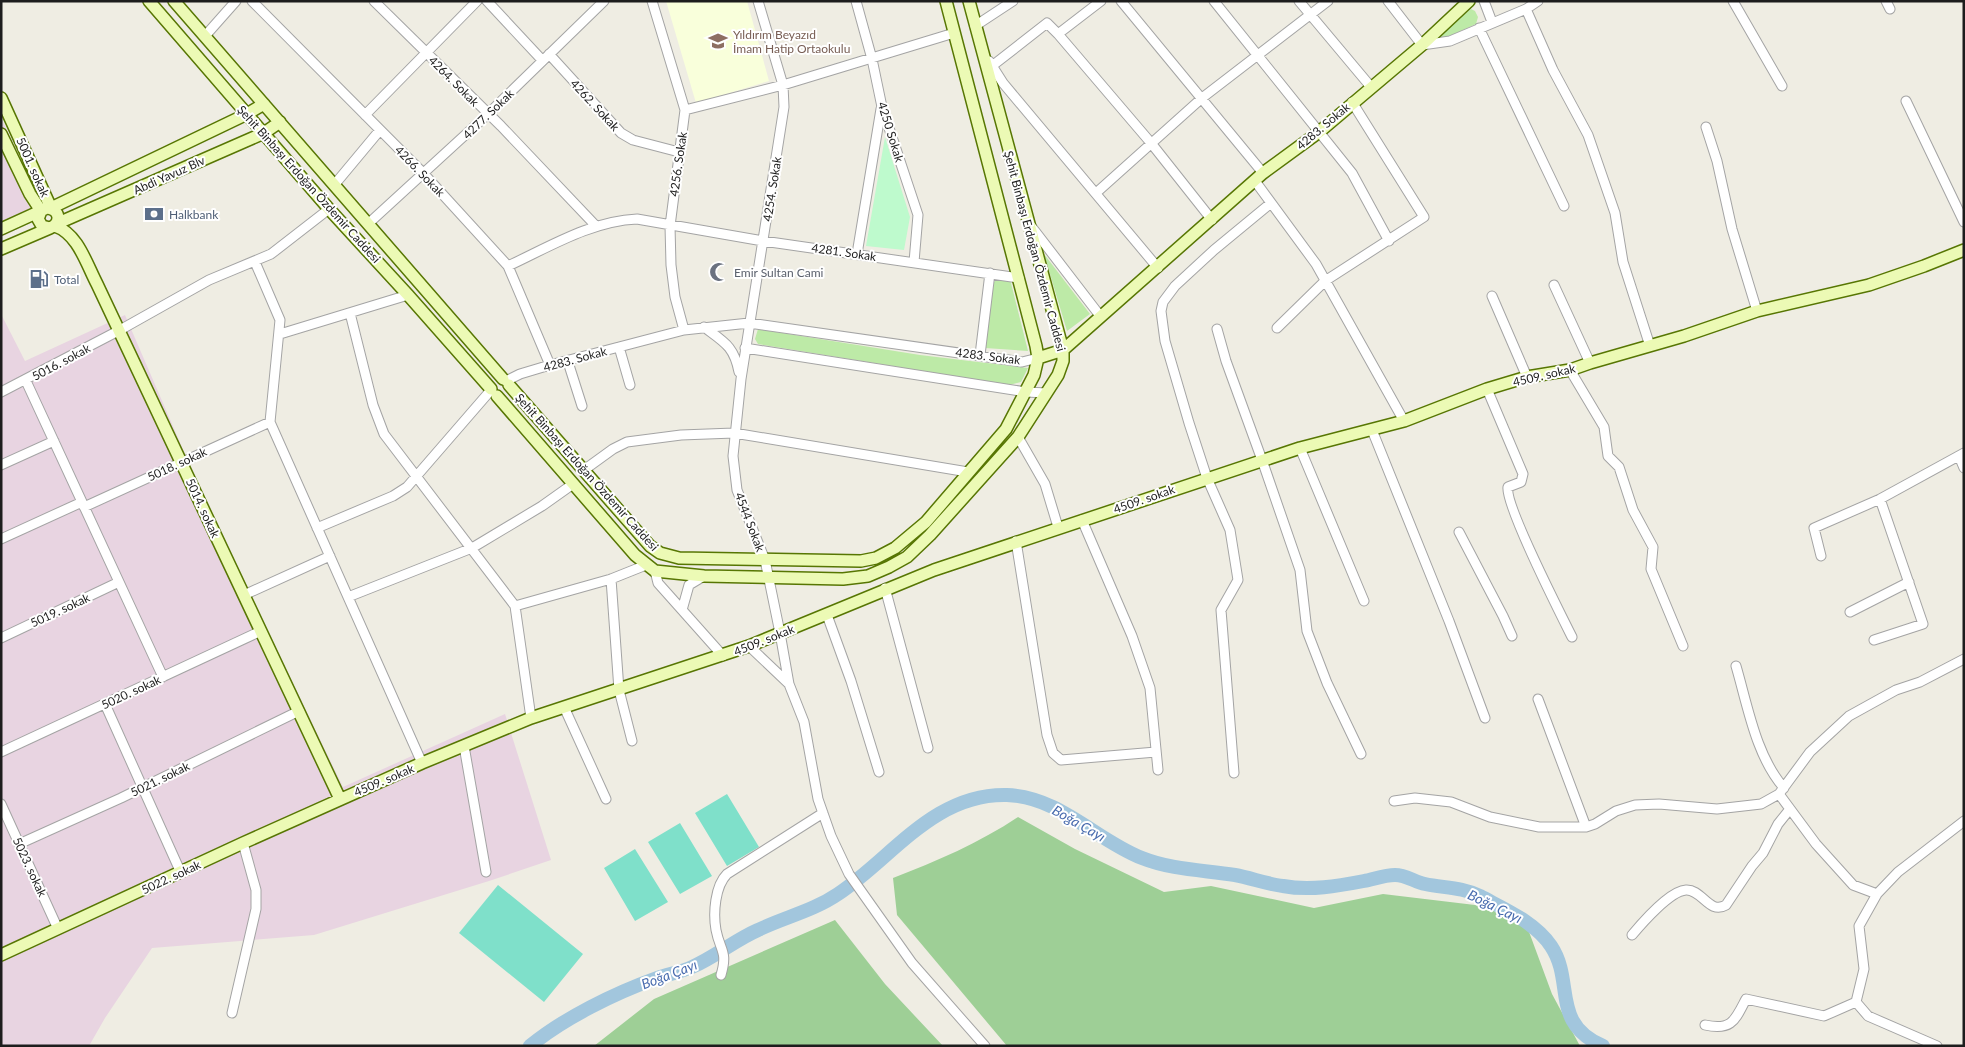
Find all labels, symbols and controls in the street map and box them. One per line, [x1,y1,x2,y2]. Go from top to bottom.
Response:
place label: Yıldırım Beyazıd İmam Hatip Ortaokulu [733,27,850,56]
school or university icon: Yıldırım Beyazıd İmam Hatip Ortaokulu [707,30,729,52]
street label: 4264. Sokak [426,53,483,110]
street label: 4262. Sokak [567,76,623,135]
street label: 4277. Sokak [459,85,517,142]
street label: 4283. Sokak [1293,99,1353,153]
street label: 4250 Sokak [875,100,908,165]
street label: Şehit Binbaşı Erdoğan Özdemir Caddesi [234,102,384,266]
street label: 4256. Sokak [666,130,690,197]
street label: 5001. sokak [13,135,53,200]
street label: 4266. Sokak [392,142,449,200]
street label: Şehit Binbaşı Erdoğan Özdemir Caddesi [1001,149,1069,353]
street label: Abdi Yavuz Blv [131,152,208,198]
street label: 4254. Sokak [759,155,785,222]
bank icon: Halkbank [143,203,165,225]
place label: Halkbank [169,207,219,222]
street label: 4281. Sokak [811,240,878,264]
mosque icon: Emir Sultan Cami [708,261,730,283]
place label: Emir Sultan Cami [734,265,823,280]
fuel station icon: Total [28,268,50,290]
place label: Total [54,272,79,287]
street label: 5016. sokak [29,340,94,384]
street label: 4283. Sokak [542,343,609,375]
street label: 4283. Sokak [955,345,1022,368]
street label: 4509. sokak [1511,360,1578,389]
street label: Şehit Binbaşı Erdoğan Özdemir Caddesi [512,390,662,554]
street label: 5018. sokak [145,443,210,484]
street label: 5014. sokak [183,476,224,541]
street label: 4509. sokak [1111,481,1178,516]
street label: 4544 Sokak [732,490,768,555]
street label: 5019. sokak [28,589,93,630]
street label: 4509. sokak [732,621,797,659]
street label: 5020. sokak [99,671,164,712]
street label: 5021. sokak [128,758,193,800]
street label: 4509. sokak [352,760,417,799]
water label: Boğa Çayı [1050,801,1108,845]
street label: 5023. sokak [10,835,51,900]
street label: 5022. sokak [139,856,204,897]
water label: Boğa Çayı [1465,886,1525,926]
water label: Boğa Çayı [639,956,699,992]

